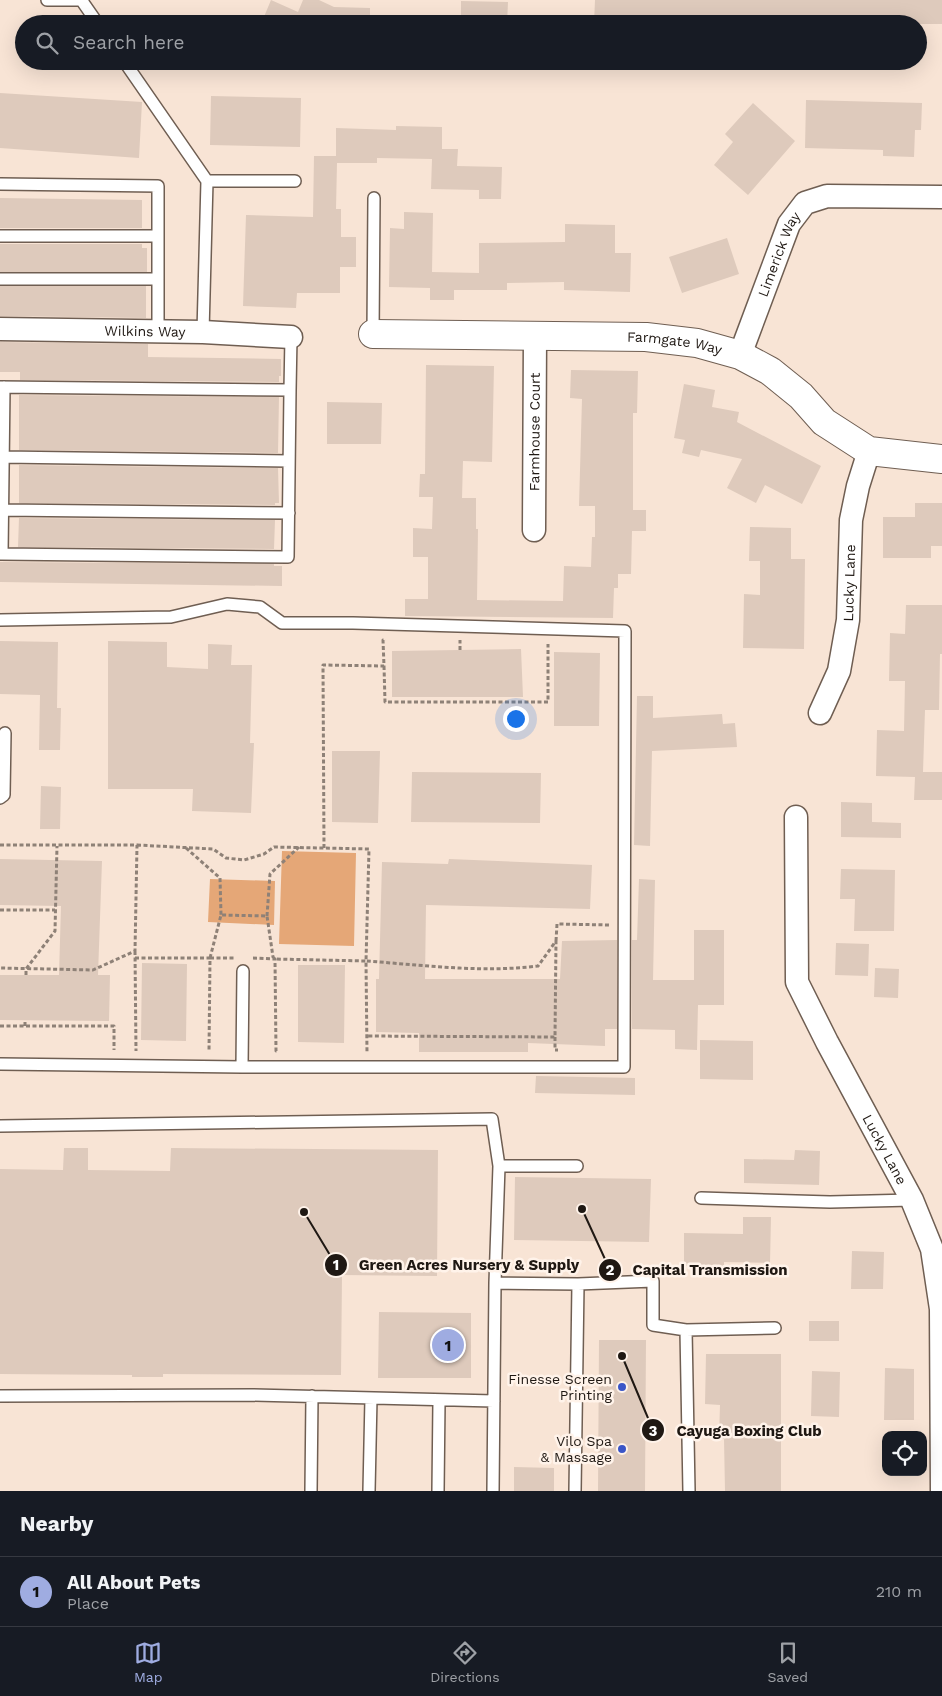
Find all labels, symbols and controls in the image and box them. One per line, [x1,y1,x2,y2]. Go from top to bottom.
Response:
search box [15,15,927,70]
icon: search [33,29,61,57]
text: Search here [73,31,184,54]
street label: Limerick Way [754,208,804,299]
street label: Wilkins Way [104,323,187,340]
street label: Farmgate Way [627,329,725,358]
street label: Farmhouse Court [526,373,543,491]
street label: Lucky Lane [840,544,858,622]
your location [503,706,529,732]
street label: Lucky Lane [859,1112,910,1187]
callout: Green Acres Nursery & Supply [323,1250,589,1280]
callout: Capital Transmission [597,1255,798,1285]
text: 1 [333,1256,339,1274]
text: Green Acres Nursery & Supply [359,1256,580,1274]
text: 2 [606,1261,615,1279]
text: Capital Transmission [632,1261,788,1279]
pin: 1 [432,1326,464,1364]
place label: Finesse Screen Printing [508,1371,613,1403]
marker: Finesse Screen Printing [616,1381,628,1393]
callout: Cayuga Boxing Club [641,1415,831,1445]
text: 3 [649,1422,658,1440]
text: Cayuga Boxing Club [676,1422,822,1440]
map controls [882,1431,927,1476]
button: locate [882,1431,927,1476]
place label: Vilo Spa & Massage [541,1433,612,1465]
marker: Vilo Spa & Massage [616,1443,628,1455]
text: Nearby [20,1511,93,1536]
text: All About Pets [67,1571,200,1594]
text: 1 [33,1582,39,1601]
text: 210 m [876,1582,922,1601]
text: Place [67,1594,109,1613]
tab: Map [134,1639,163,1685]
tab: Directions [430,1639,500,1685]
tab: Saved [767,1639,808,1685]

